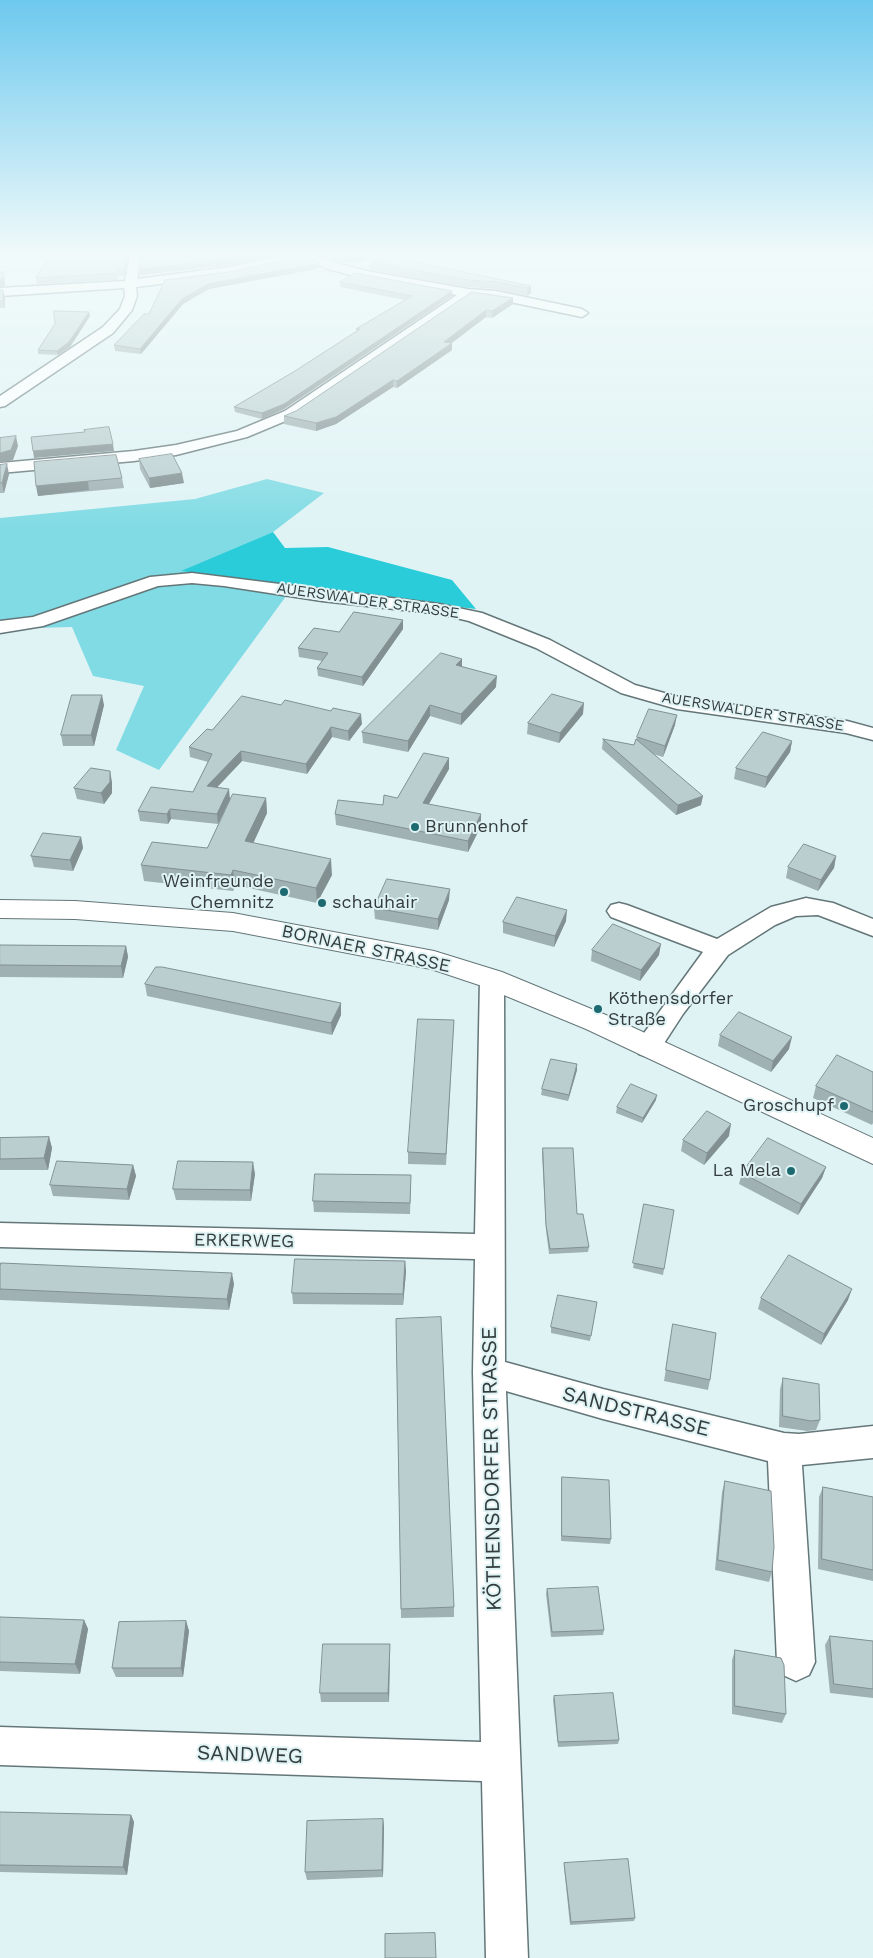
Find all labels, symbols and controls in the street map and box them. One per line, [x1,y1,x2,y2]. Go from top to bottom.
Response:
street label: AUERSWALDER STRASSE [276,579,460,623]
street label: AUERSWALDER STRASSE [661,689,845,735]
place label: Brunnenhof [425,816,528,838]
marker: Brunnenhof [409,821,421,833]
place label: Weinfreunde Chemnitz [163,871,274,914]
marker: Weinfreunde Chemnitz [278,886,290,898]
place label: schauhair [332,892,417,914]
marker: schauhair [316,897,328,909]
street label: BORNAER STRASSE [280,921,452,977]
place label: Köthensdorfer Straße [608,988,733,1030]
marker: Köthensdorfer Straße [592,1003,604,1015]
place label: Groschupf [743,1095,834,1117]
marker: Groschupf [838,1100,850,1112]
place label: La Mela [713,1160,781,1182]
marker: La Mela [785,1165,797,1177]
street label: ERKERWEG [194,1229,294,1253]
street label: KÖTHENSDORFER STRASSE [477,1327,507,1611]
street label: SANDSTRASSE [560,1381,712,1443]
street label: SANDWEG [197,1741,303,1769]

